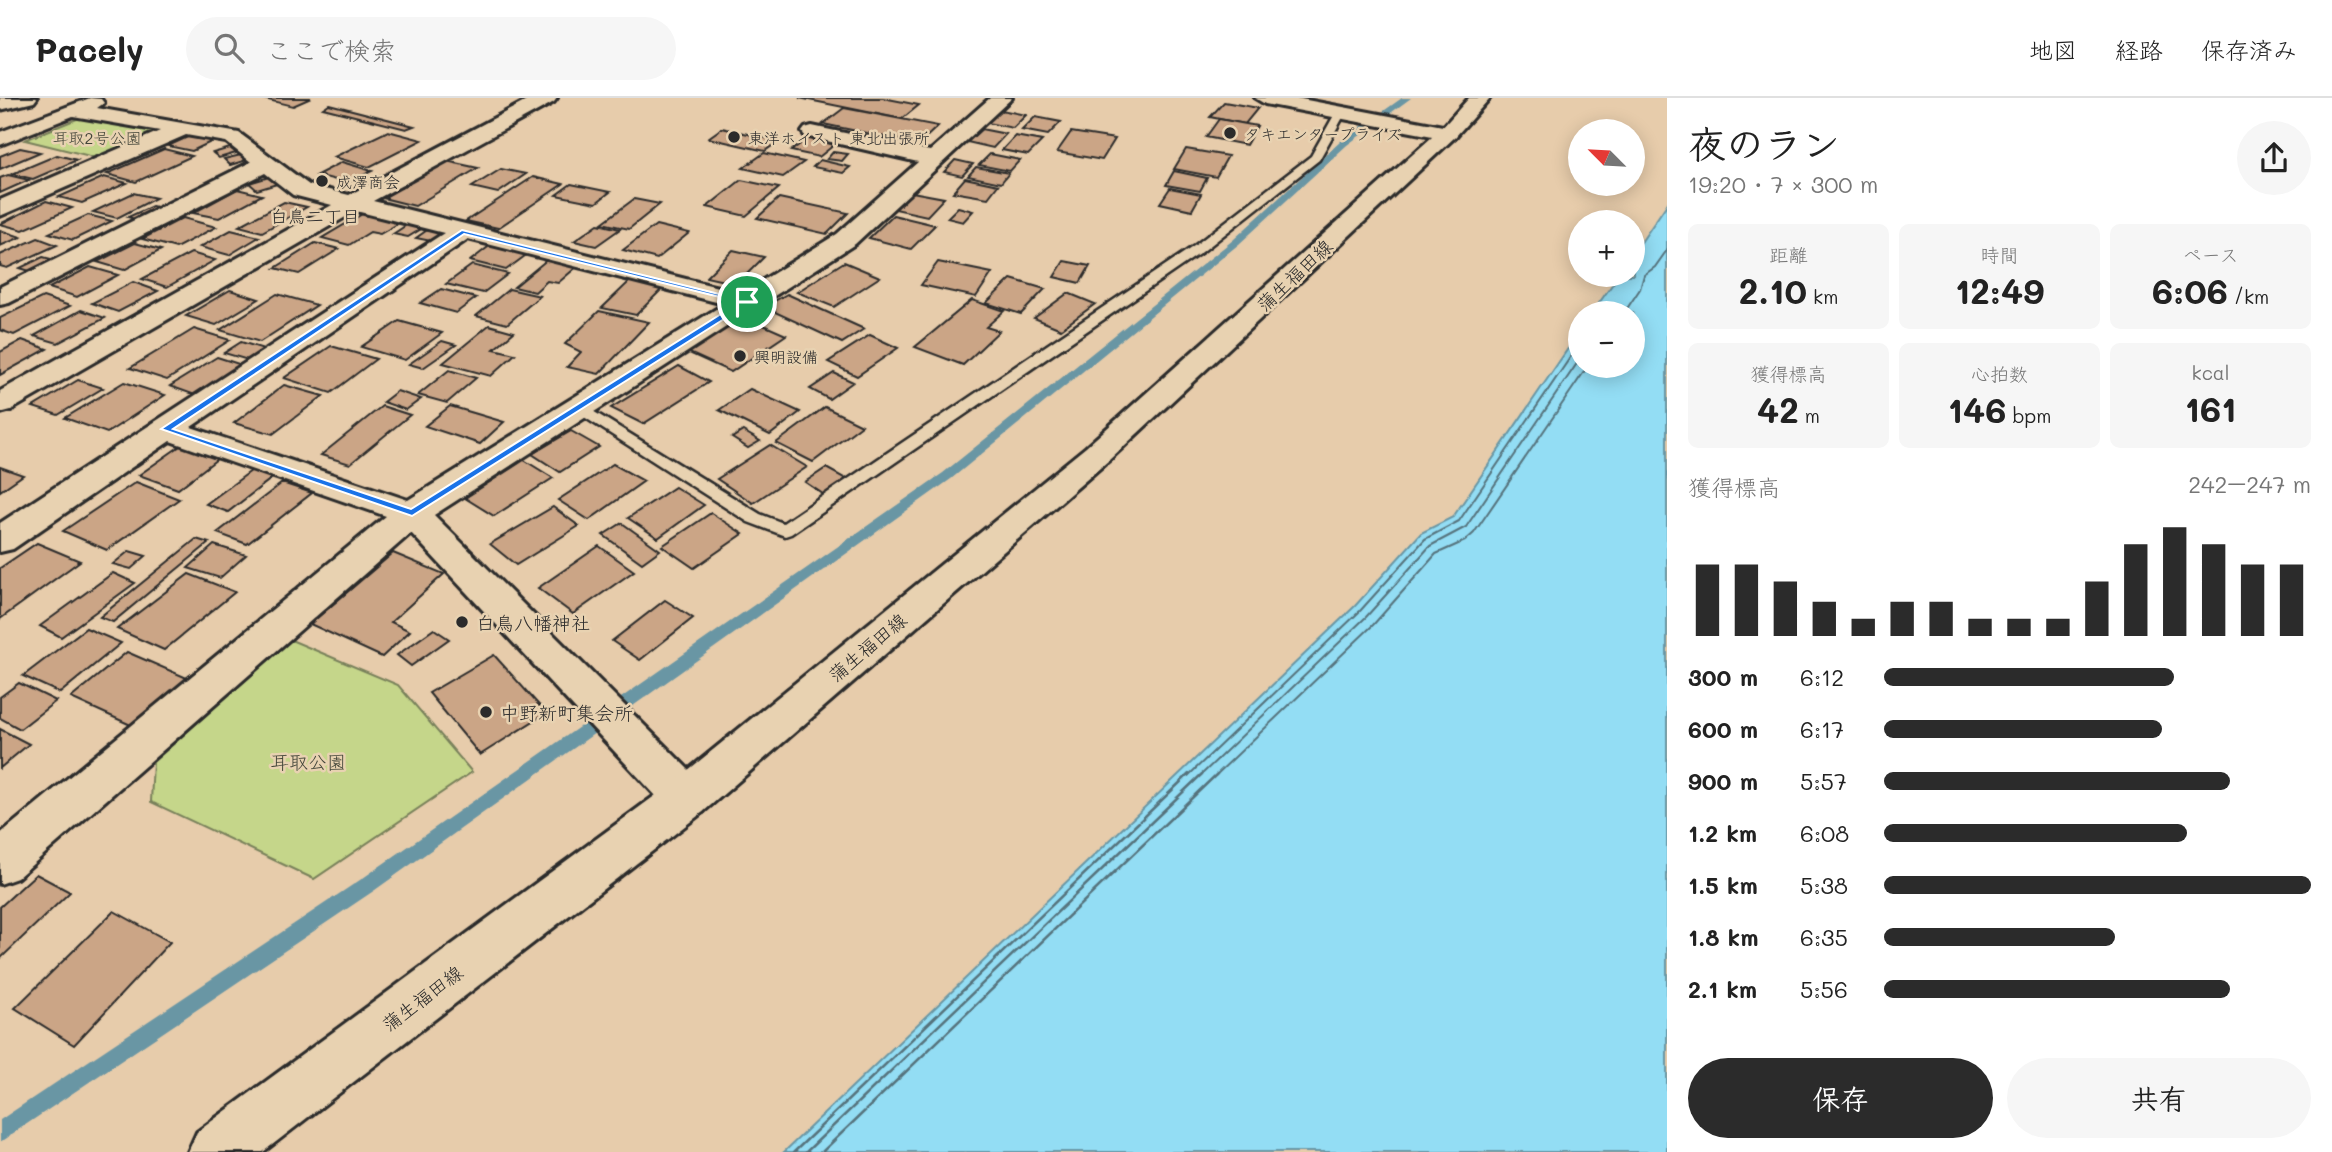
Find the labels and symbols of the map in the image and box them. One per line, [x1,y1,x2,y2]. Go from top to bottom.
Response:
north arrow [1568,119,1645,196]
place label: タキエンタープライズ [1244,123,1401,144]
marker: タキエンタープライズ [1222,125,1238,141]
park label: 耳取2号公園 [53,127,141,148]
place label: 東洋ホイスト 東北出張所 [748,127,930,148]
marker: 東洋ホイスト 東北出張所 [726,129,742,145]
place label: 成澤商会 [336,171,400,192]
marker: 成澤商会 [314,173,330,189]
district label: 白鳥二丁目 [270,204,360,228]
street label: 蒲生福田線 [1251,233,1337,317]
pin [717,272,777,332]
place label: 興明設備 [754,346,818,367]
marker: 興明設備 [732,348,748,364]
street label: 蒲生福田線 [823,607,911,687]
place label: 白鳥八幡神社 [476,610,590,635]
marker: 白鳥八幡神社 [454,614,470,630]
place label: 中野新町集会所 [500,700,633,725]
marker: 中野新町集会所 [478,704,494,720]
park label: 耳取公園 [270,749,346,774]
street label: 蒲生福田線 [377,959,467,1037]

